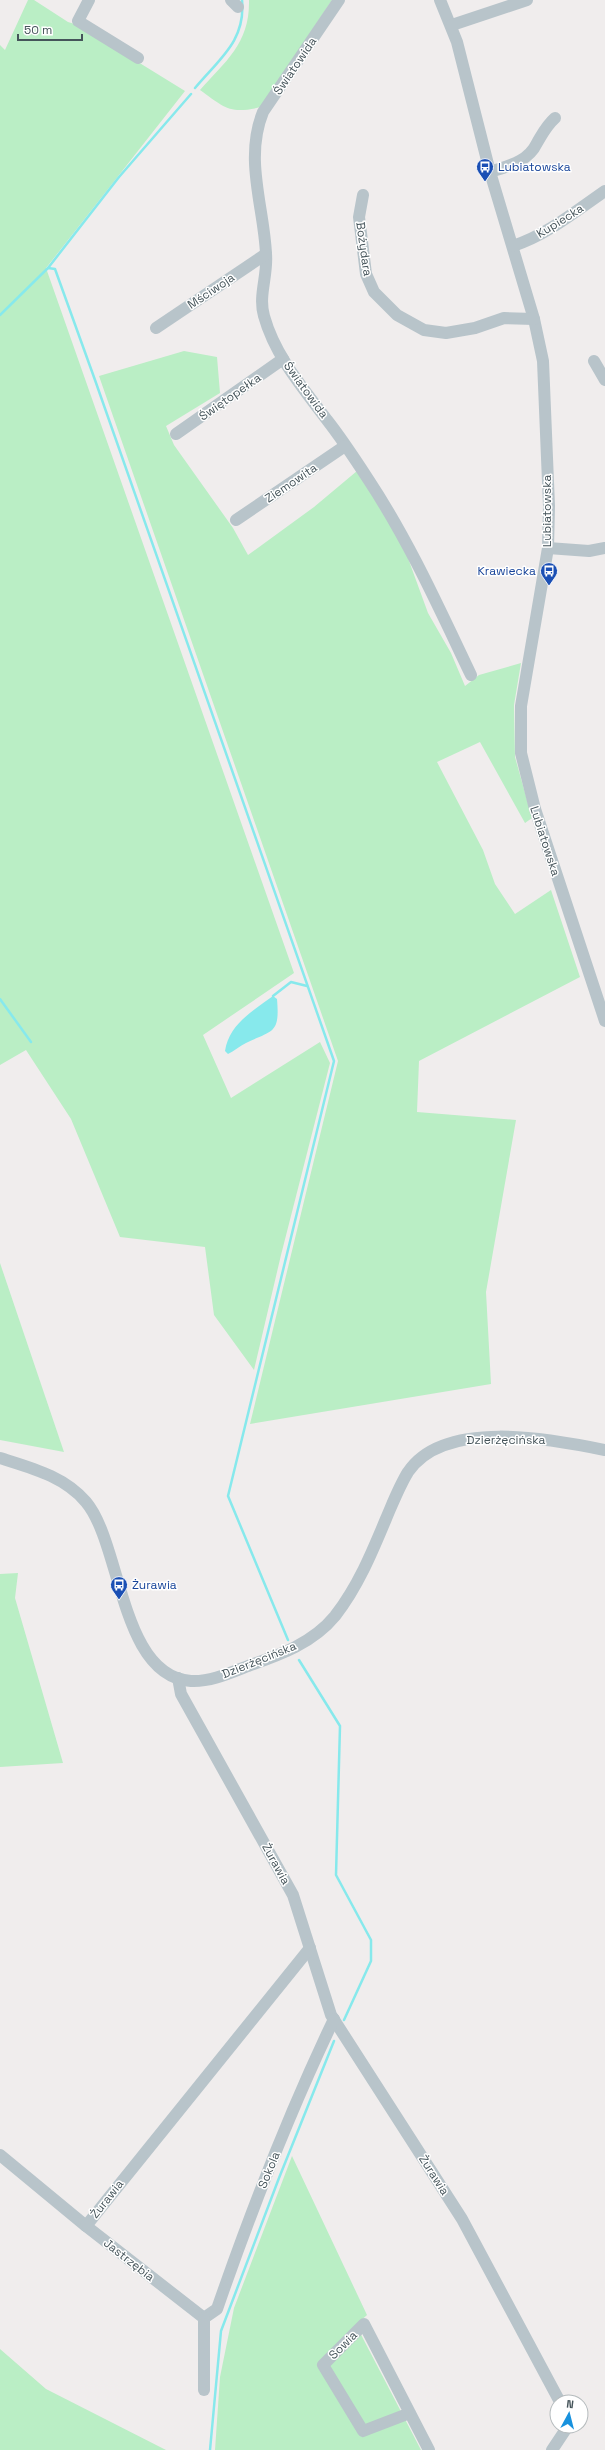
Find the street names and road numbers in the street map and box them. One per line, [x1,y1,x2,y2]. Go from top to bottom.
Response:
street label: Światowida [270,34,320,98]
street label: Kupiecka [533,200,587,242]
street label: Bożydara [352,221,376,277]
street label: Mściwoja [184,269,238,313]
street label: Światowida [280,359,332,422]
street label: Świętopełka [196,370,264,424]
street label: Ziemowita [262,460,320,506]
street label: Lubiatowska [539,475,555,547]
street label: Lubiatowska [526,804,564,878]
street label: Dzierżęcińska [467,1432,546,1448]
street label: Dzierżęcińska [219,1638,299,1682]
street label: Żurawia [258,1841,294,1888]
street label: Sokola [254,2149,284,2191]
street label: Żurawia [415,2152,453,2198]
street label: Żurawia [87,2176,127,2222]
street label: Jastrzębia [100,2235,158,2285]
street label: Sowia [325,2327,361,2363]

